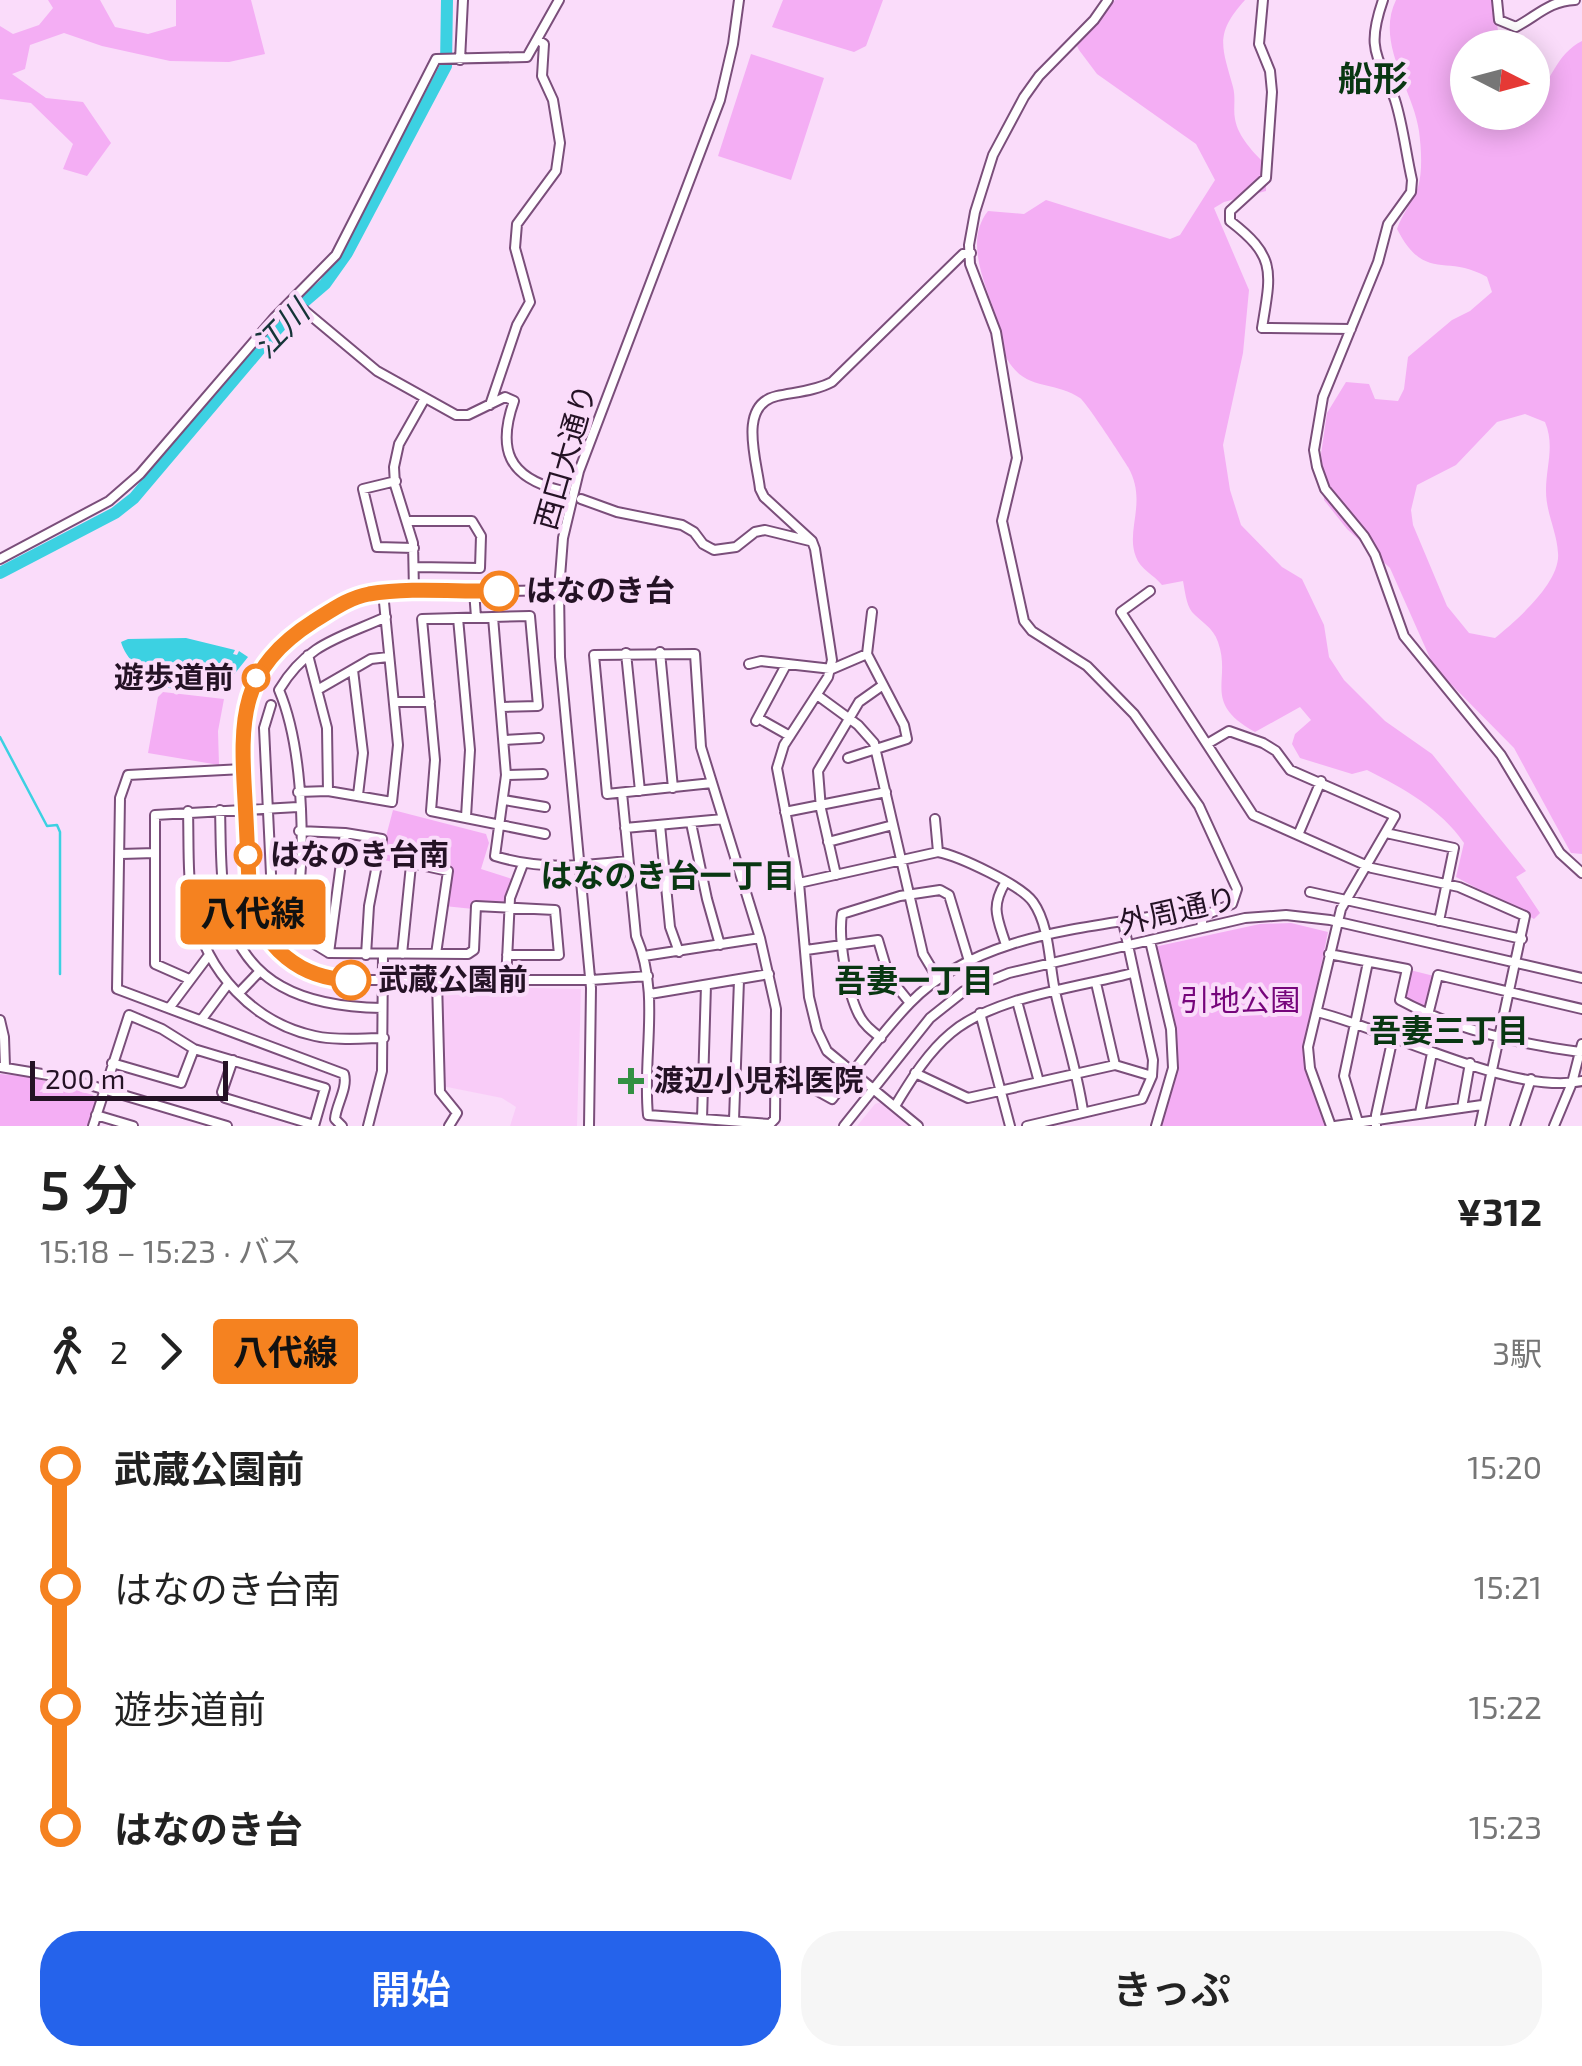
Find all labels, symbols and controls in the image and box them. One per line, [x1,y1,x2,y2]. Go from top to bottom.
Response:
north arrow [1450,30,1550,130]
map controls [1450,30,1550,130]
district label: 船形 [1338,56,1408,98]
water label: 江川 [244,289,318,364]
street label: 西口大通り [526,379,602,534]
place label: はなのき台 [526,571,675,607]
marker: はなのき台 [480,572,518,610]
place label: 遊歩道前 [114,658,234,694]
marker: 遊歩道前 [243,665,269,691]
place label: はなのき台南 [270,835,449,871]
marker: はなのき台南 [235,842,261,868]
district label: はなのき台一丁目 [540,855,796,893]
street label: 外周通り [1115,878,1240,940]
line badge: 八代線 [196,880,310,944]
text: 八代線 [200,891,306,933]
place label: 武蔵公園前 [378,960,528,996]
district label: 吾妻一丁目 [834,960,994,998]
marker: 武蔵公園前 [332,961,370,999]
park label: 引地公園 [1180,981,1300,1017]
district label: 吾妻三丁目 [1369,1010,1529,1048]
scale bar [30,1056,228,1100]
text: 200 m [45,1061,125,1095]
place label: 渡辺小児科医院 [654,1061,864,1097]
marker: 渡辺小児科医院 [618,1068,644,1094]
text: 5 分 [40,1155,137,1221]
text: ¥312 [1457,1188,1542,1234]
text: 15:18 – 15:23 · バス [40,1231,302,1269]
icon: walk [40,1324,95,1379]
icon: forward [143,1324,198,1379]
text: 八代線 [233,1330,338,1372]
text: 2 [110,1332,128,1370]
text: 3駅 [1492,1333,1542,1371]
text: 武蔵公園前 [114,1445,304,1491]
text: 15:20 [1467,1447,1542,1485]
text: はなのき台南 [114,1565,341,1611]
text: 15:21 [1474,1567,1542,1605]
text: 遊歩道前 [114,1685,266,1731]
text: 15:22 [1469,1687,1542,1725]
text: はなのき台 [114,1805,303,1851]
text: 15:23 [1469,1807,1542,1845]
button: 開始 [40,1931,781,2046]
button: きっぷ [801,1931,1542,2046]

